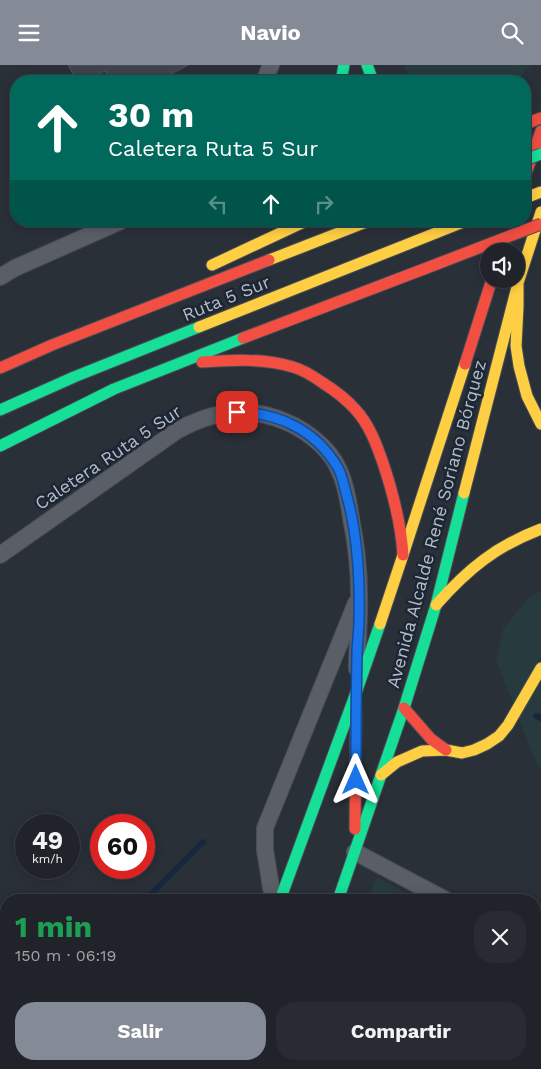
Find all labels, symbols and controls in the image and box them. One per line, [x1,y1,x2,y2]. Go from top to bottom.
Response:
icon: menu [15,19,43,47]
icon: search [498,19,526,47]
text: Navio [240,20,301,45]
text: 30 m [108,94,194,136]
icon: ahead [25,95,90,160]
text: Caletera Ruta 5 Sur [108,136,318,161]
icon: left [204,190,232,218]
icon: ahead [257,190,285,218]
icon: right [310,190,338,218]
map controls [480,243,525,288]
button: sound [480,243,525,288]
street label: Ruta 5 Sur [179,271,273,325]
street label: Avenida Alcalde René Soriano Bórquez [382,358,490,690]
pin [216,391,258,433]
icon: arrive [223,398,251,426]
street label: Caletera Ruta 5 Sur [31,400,185,514]
position arrow [329,753,381,805]
speed limit sign: 60 [90,814,155,879]
text: 49 [32,826,63,855]
text: km/h [32,852,63,866]
text: 1 min [15,909,92,944]
button: close [474,911,526,963]
text: 150 m · 06:19 [15,946,116,965]
button: Salir [15,1002,266,1060]
button: Compartir [276,1002,526,1060]

